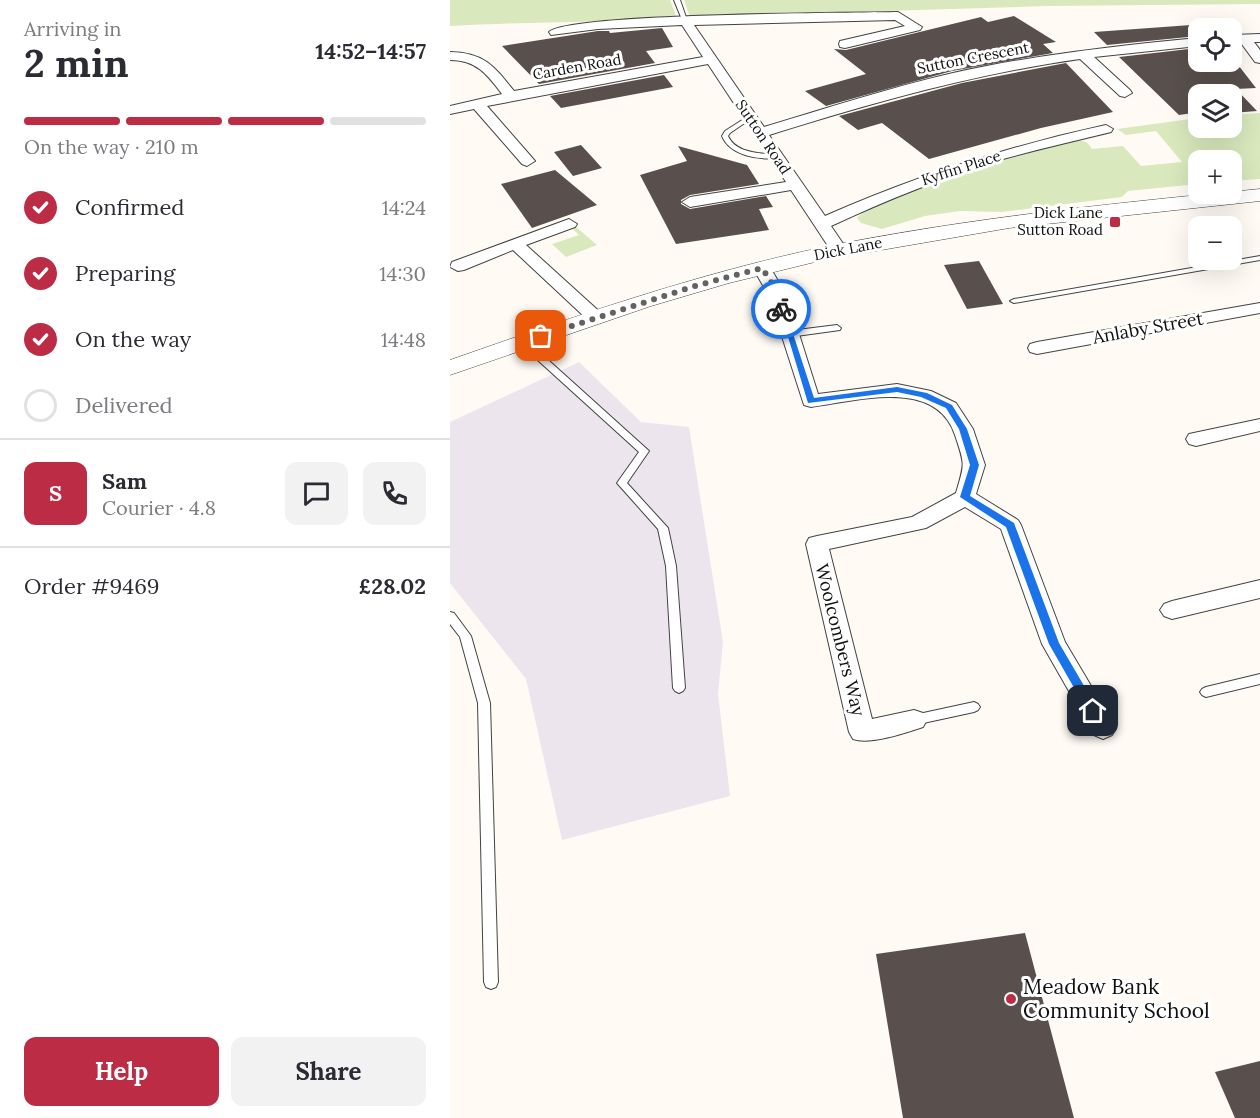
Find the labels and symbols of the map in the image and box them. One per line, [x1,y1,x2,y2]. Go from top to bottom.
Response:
street label: Sutton Crescent [915,37,1031,78]
street label: Carden Road [531,49,623,84]
street label: Sutton Road [732,96,795,178]
street label: Kyffin Place [919,146,1003,189]
place label: Dick Lane Sutton Road [1017,203,1103,239]
marker: Dick Lane Sutton Road [1108,215,1122,229]
street label: Dick Lane [812,233,884,264]
courier [751,279,811,339]
street label: Anlaby Street [1090,306,1205,349]
pin [515,310,566,361]
street label: Woolcombers Way [810,561,871,719]
pin [1067,685,1118,736]
place label: Meadow Bank Community School [1023,973,1210,1024]
marker: Meadow Bank Community School [1004,992,1018,1006]

